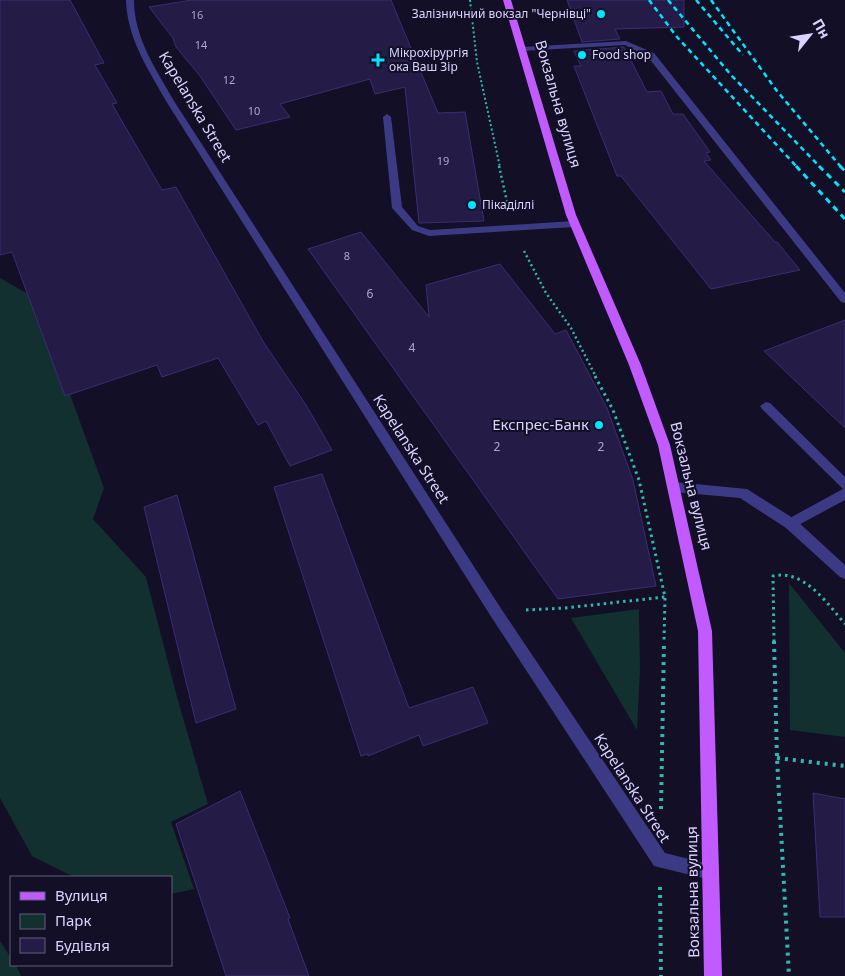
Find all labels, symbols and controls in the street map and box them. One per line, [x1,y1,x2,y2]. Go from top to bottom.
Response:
place label: Залізничний вокзал "Чернівці" [412,5,591,22]
house number: 16 [191,7,203,22]
marker: Залізничний вокзал "Чернівці" [595,8,607,20]
north arrow [785,10,835,60]
text: Пн [808,15,835,42]
house number: 14 [195,37,208,52]
street label: Вокзальна вулиця [531,38,587,170]
place label: Мікрохірургія ока Ваш Зір [389,44,468,75]
place label: Food shop [592,46,651,63]
street label: Kapelanska Street [155,47,237,166]
marker: Food shop [576,49,588,61]
marker: Мікрохірургія ока Ваш Зір [371,53,385,67]
house number: 12 [223,72,235,87]
house number: 10 [248,103,260,118]
house number: 19 [437,153,449,168]
place label: Пікаділлі [482,196,534,213]
marker: Пікаділлі [466,199,478,211]
house number: 8 [344,248,350,263]
house number: 6 [367,285,374,302]
house number: 4 [409,339,416,356]
street label: Kapelanska Street [369,390,455,507]
place label: Eкспрес-Банк [492,414,589,434]
marker: Eкспрес-Банк [593,419,605,431]
street label: Вокзальна вулиця [666,419,718,552]
house number: 2 [494,438,501,455]
house number: 2 [598,438,605,455]
street label: Kapelanska Street [590,729,676,846]
street label: Вокзальна вулиця [681,826,703,958]
legend [10,876,172,966]
text: Вулиця [55,885,108,905]
text: Парк [55,910,91,930]
text: Будівля [55,935,110,955]

